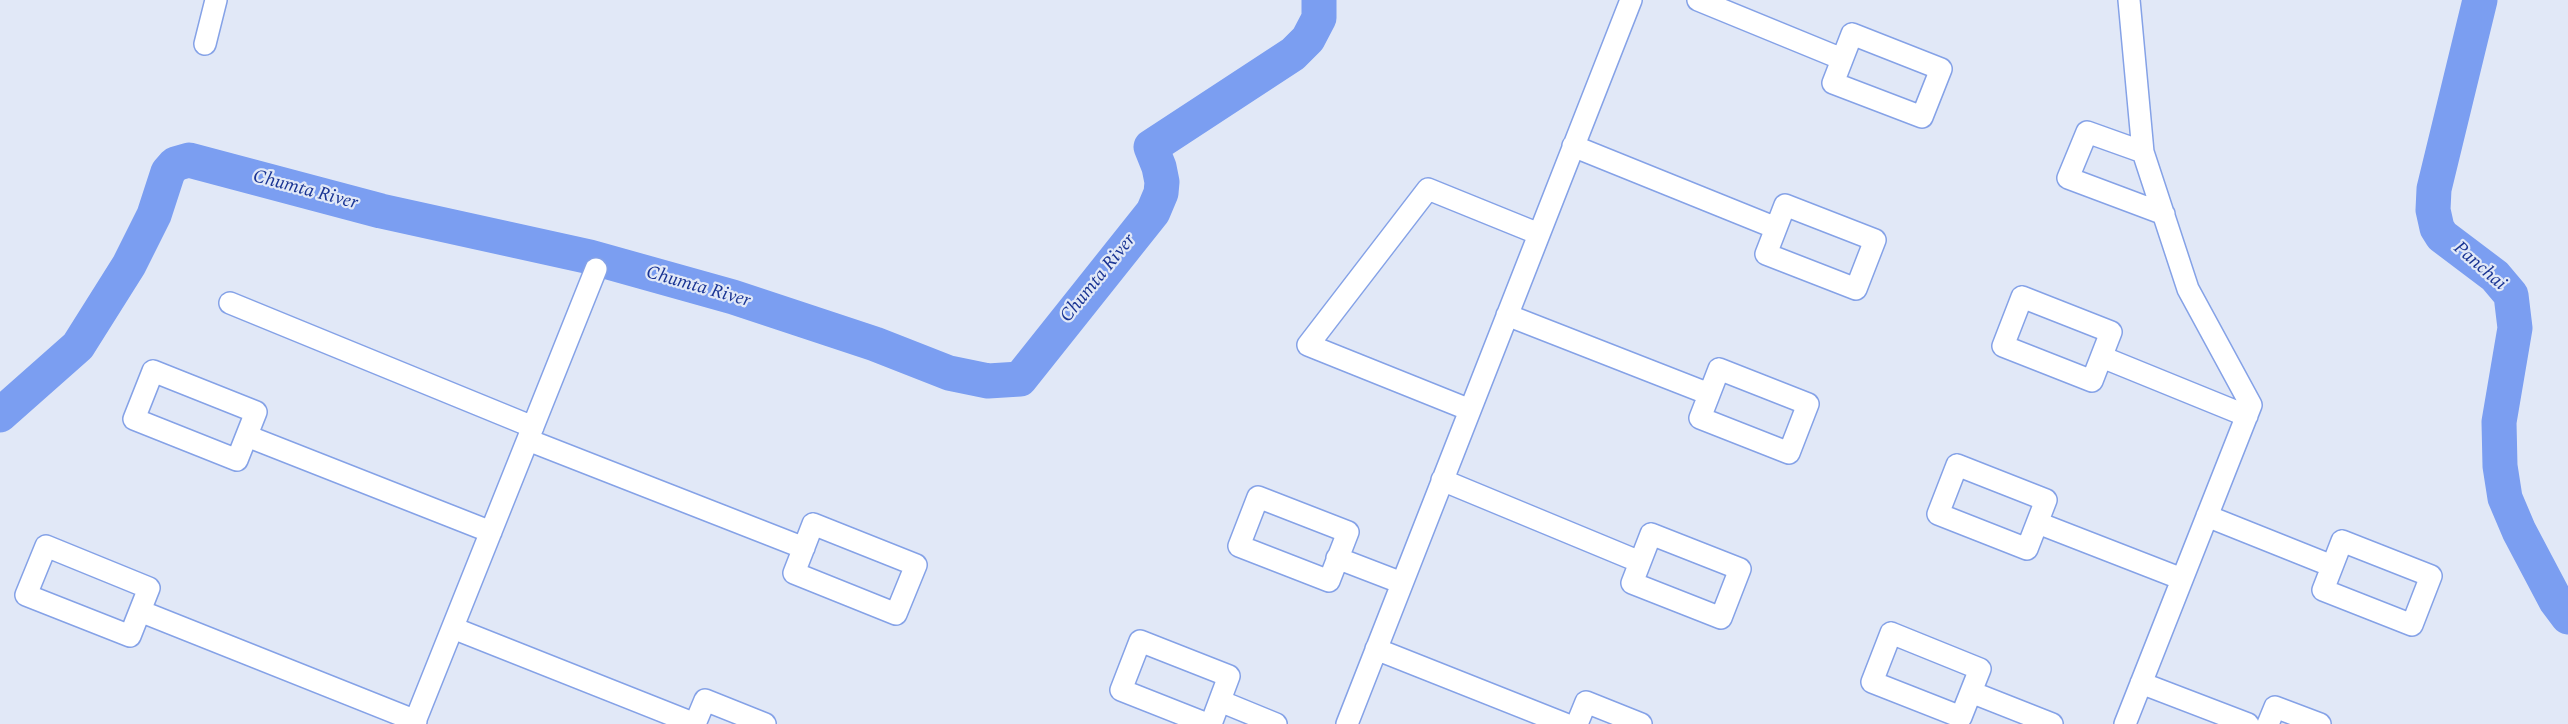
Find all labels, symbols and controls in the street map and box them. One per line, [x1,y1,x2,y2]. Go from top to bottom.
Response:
water label: Chumta River [250,166,360,216]
water label: Chumta River [1056,230,1142,328]
water label: Panchai [2448,238,2510,296]
water label: Chumta River [643,262,753,314]

